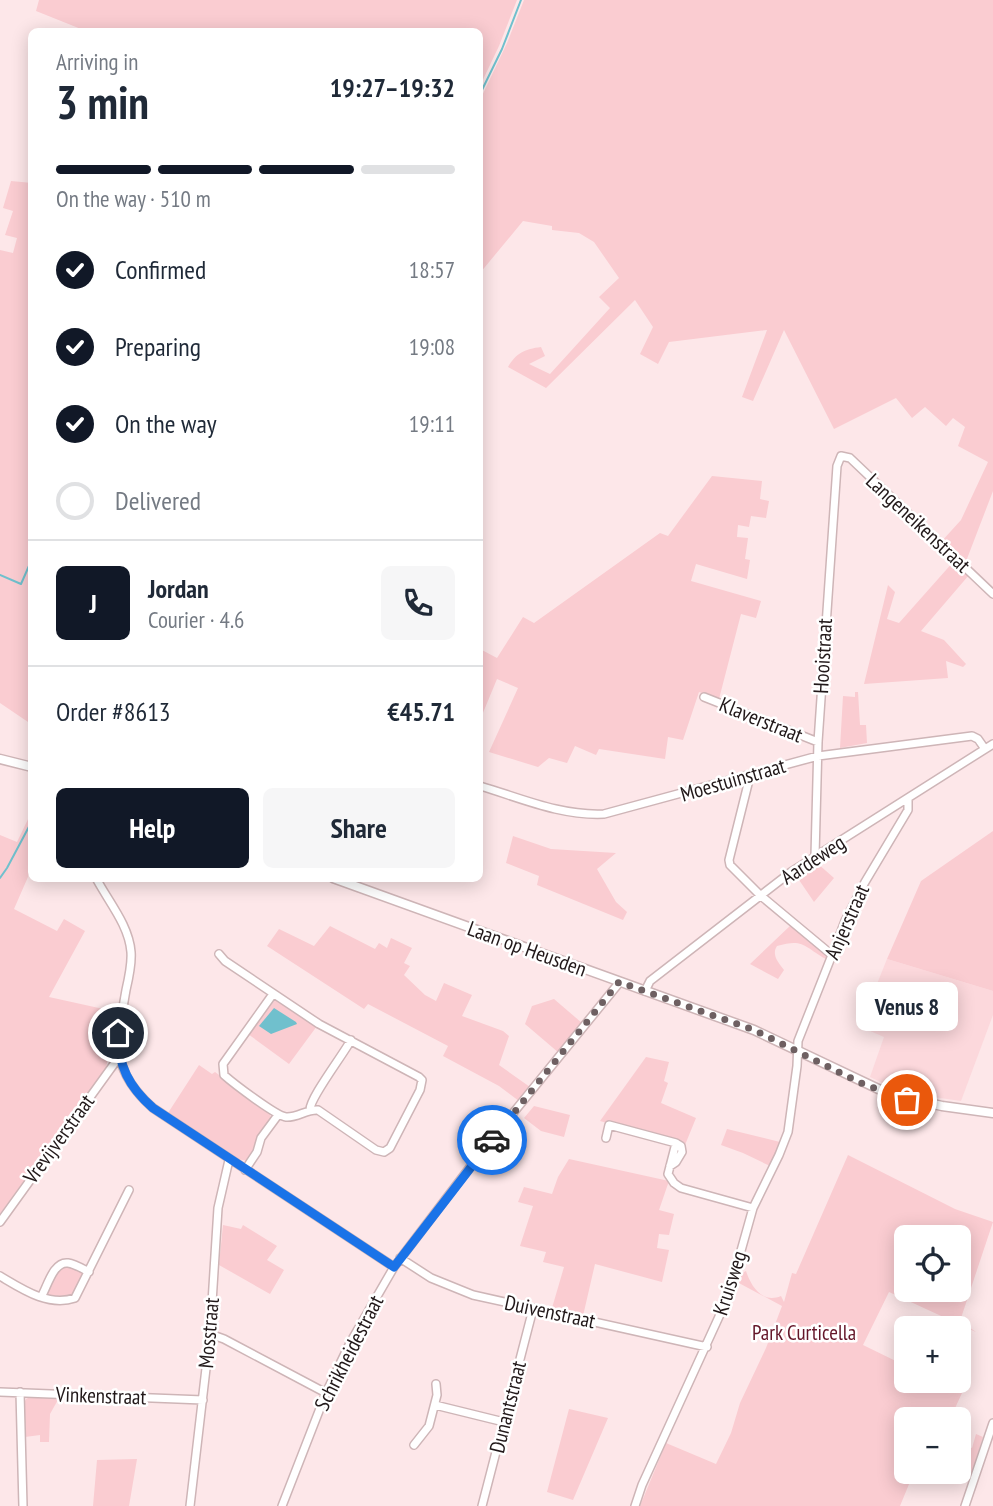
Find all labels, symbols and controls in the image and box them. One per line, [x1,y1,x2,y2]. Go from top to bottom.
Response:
text: Arriving in [56,47,138,76]
text: 19:27–19:32 [330,71,455,104]
text: 3 min [56,72,149,132]
text: On the way · 510 m [56,184,211,213]
icon: check [56,251,94,289]
text: Confirmed [115,253,206,286]
text: 18:57 [409,255,455,284]
icon: check [56,328,94,366]
text: Preparing [115,330,201,363]
text: 19:08 [409,332,455,361]
icon: check [56,405,94,443]
text: On the way [115,407,217,440]
text: 19:11 [409,409,455,438]
street label: Langeneikenstraat [860,467,976,578]
text: Delivered [115,484,201,517]
button: phone [381,566,455,640]
text: Jordan [148,572,209,605]
text: J [89,587,97,620]
text: Courier · 4.6 [148,605,244,634]
street label: Hooistraat [807,618,838,694]
street label: Klaverstraat [716,691,807,749]
text: Order #8613 [56,695,171,728]
text: €45.71 [387,695,455,728]
street label: Moestuinstraat [677,752,789,807]
button: Help [56,788,249,868]
button: Share [263,788,455,868]
street label: Aardeweg [775,829,850,890]
street label: Anjerstraat [818,880,875,964]
street label: Laan op Heusden [464,915,590,983]
callout: Venus 8 [856,981,958,1030]
text: Venus 8 [875,992,939,1021]
pin [88,1003,148,1063]
icon: home [99,1014,137,1052]
pin [877,1070,937,1130]
icon: bag [888,1081,926,1119]
street label: Vrevijverstraat [17,1089,100,1189]
courier [457,1105,527,1175]
icon: car [473,1121,511,1159]
map controls [894,1225,971,1484]
button: locate [894,1225,971,1302]
street label: Kruisweg [706,1247,753,1319]
street label: Duivenstraat [502,1289,598,1334]
street label: Schrikheidestraat [308,1290,389,1415]
street label: Mosstraat [192,1296,225,1369]
button: + [894,1316,971,1393]
park label: Park Curticella [752,1319,856,1346]
street label: Dunantstraat [483,1358,532,1456]
street label: Vinkenstraat [54,1380,147,1411]
button: − [894,1407,971,1484]

